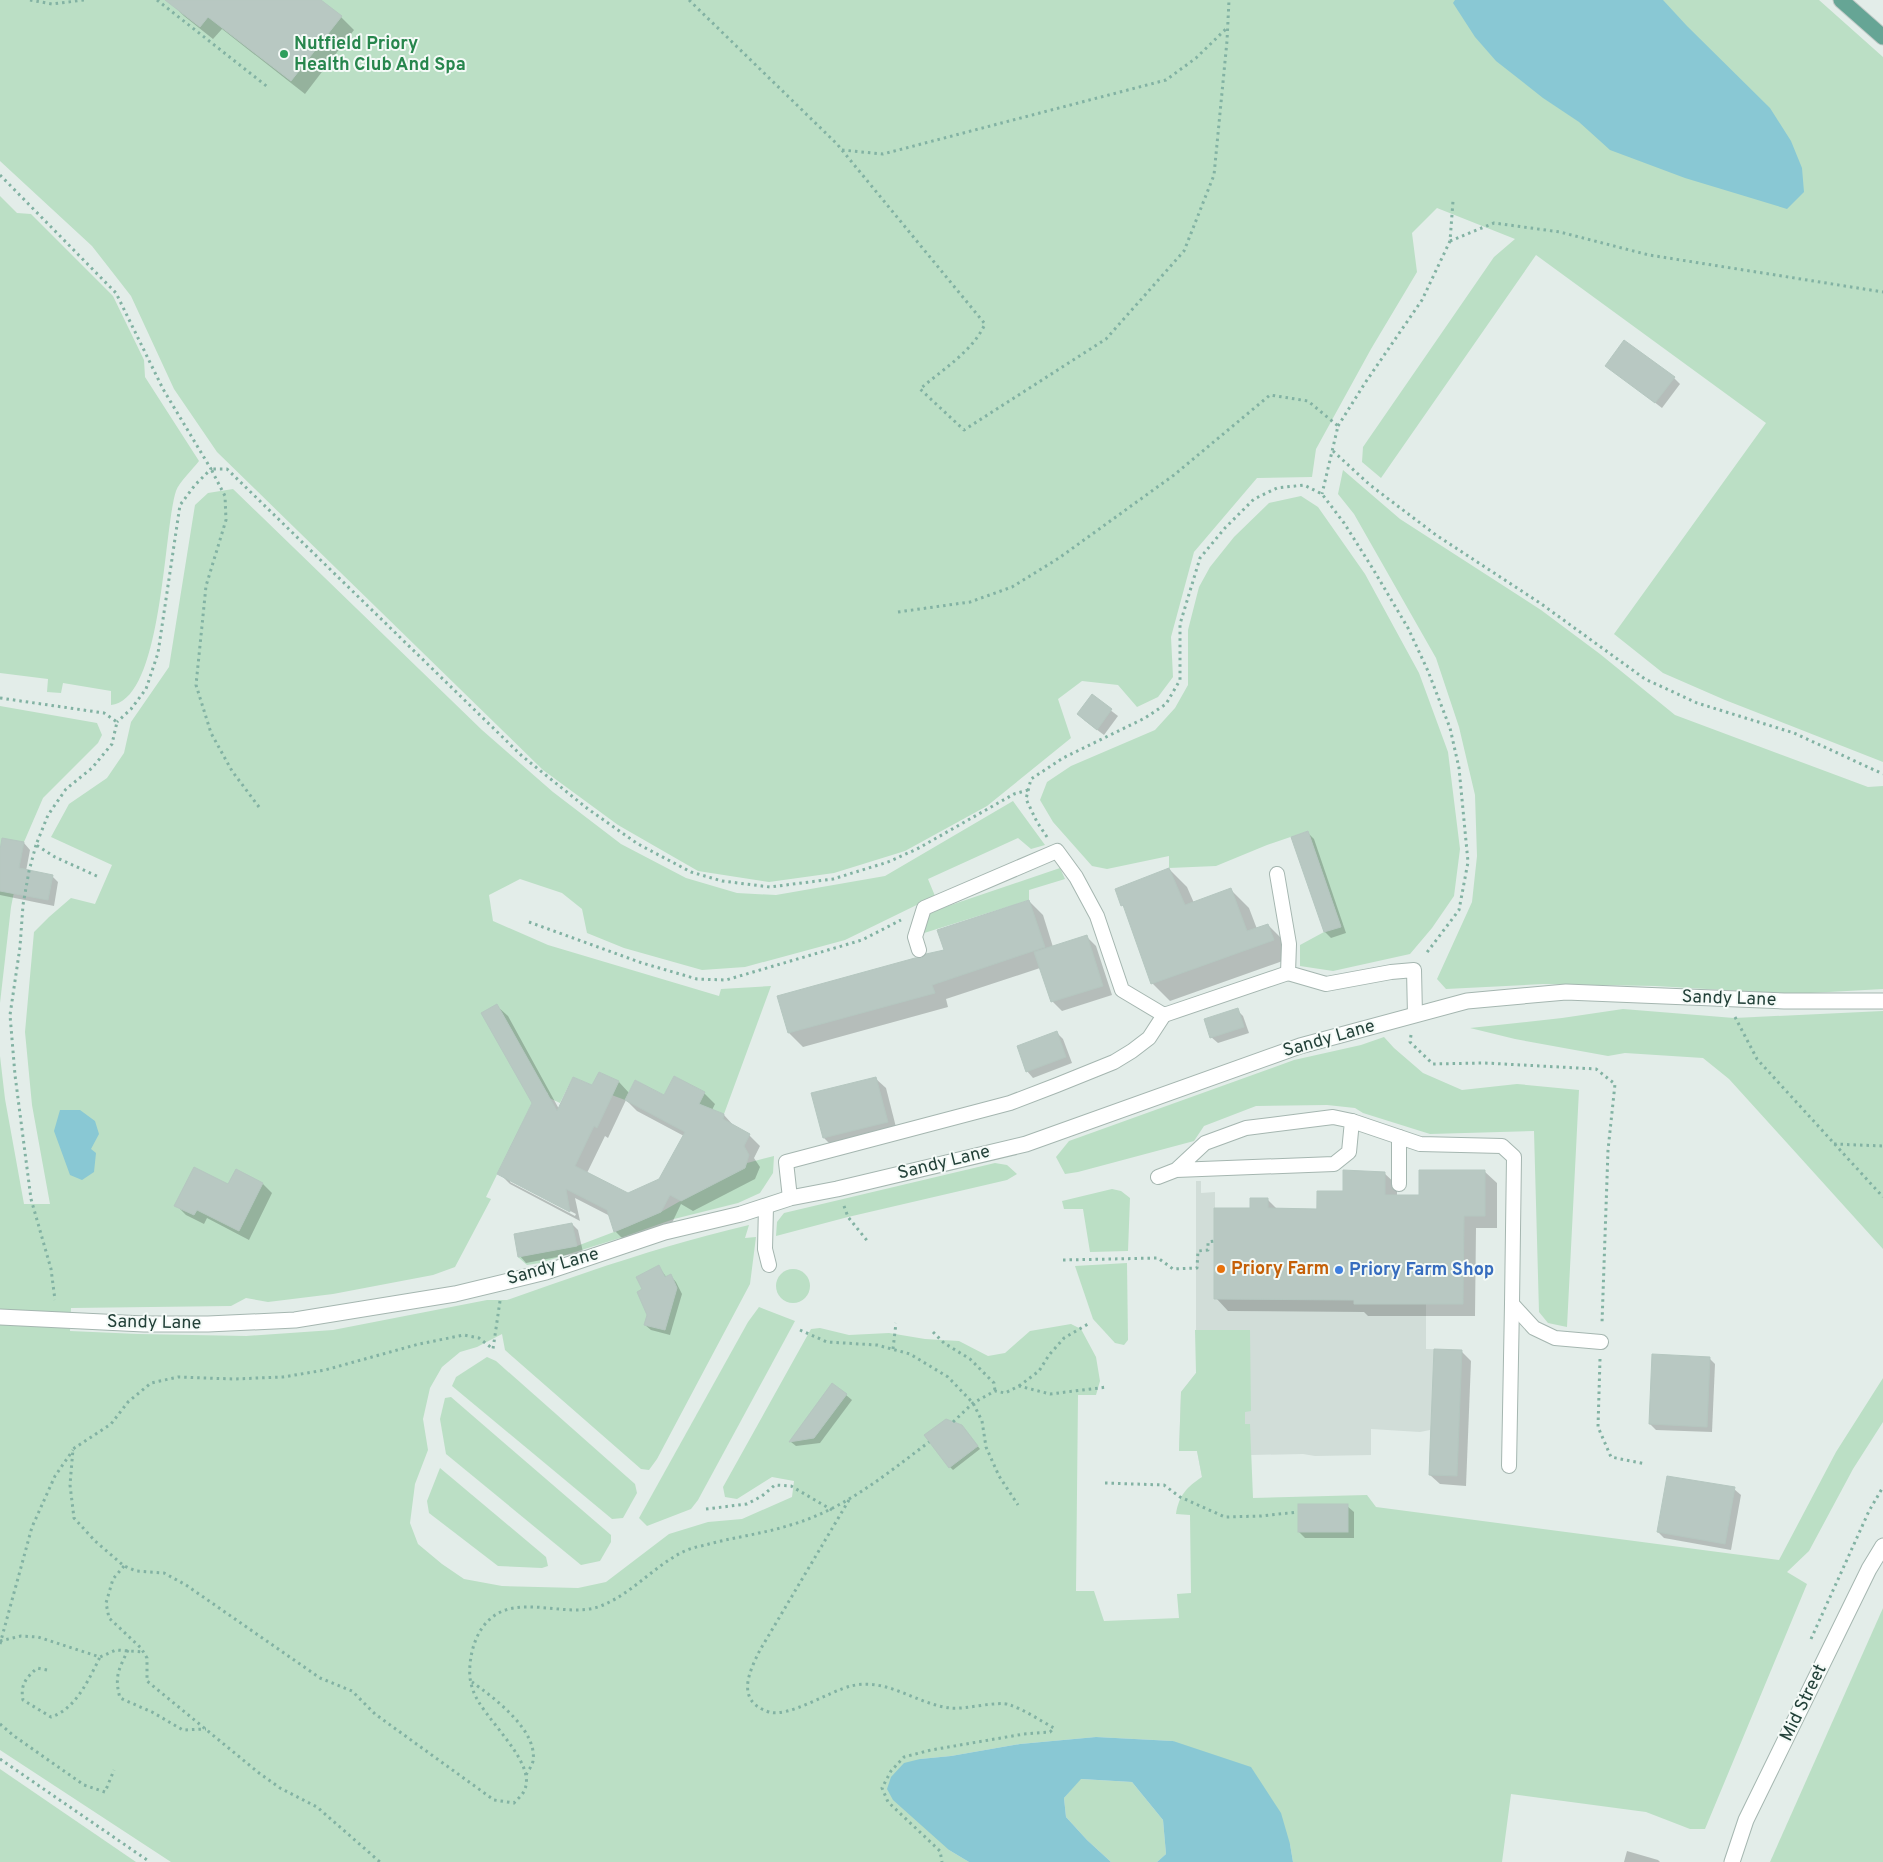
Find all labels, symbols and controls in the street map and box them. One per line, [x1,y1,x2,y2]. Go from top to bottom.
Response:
place label: Nutfield Priory Health Club And Spa [294,33,466,77]
marker: Nutfield Priory Health Club And Spa [278,48,290,60]
street label: Sandy Lane [1681,986,1777,1012]
street label: Sandy Lane [1280,1015,1378,1063]
street label: Sandy Lane [895,1140,993,1186]
street label: Sandy Lane [504,1243,602,1291]
place label: Priory Farm [1231,1258,1329,1281]
place label: Priory Farm Shop [1349,1259,1494,1282]
marker: Priory Farm [1215,1263,1227,1275]
marker: Priory Farm Shop [1333,1264,1345,1276]
street label: Sandy Lane [107,1311,201,1335]
street label: Mid Street [1775,1661,1833,1745]

